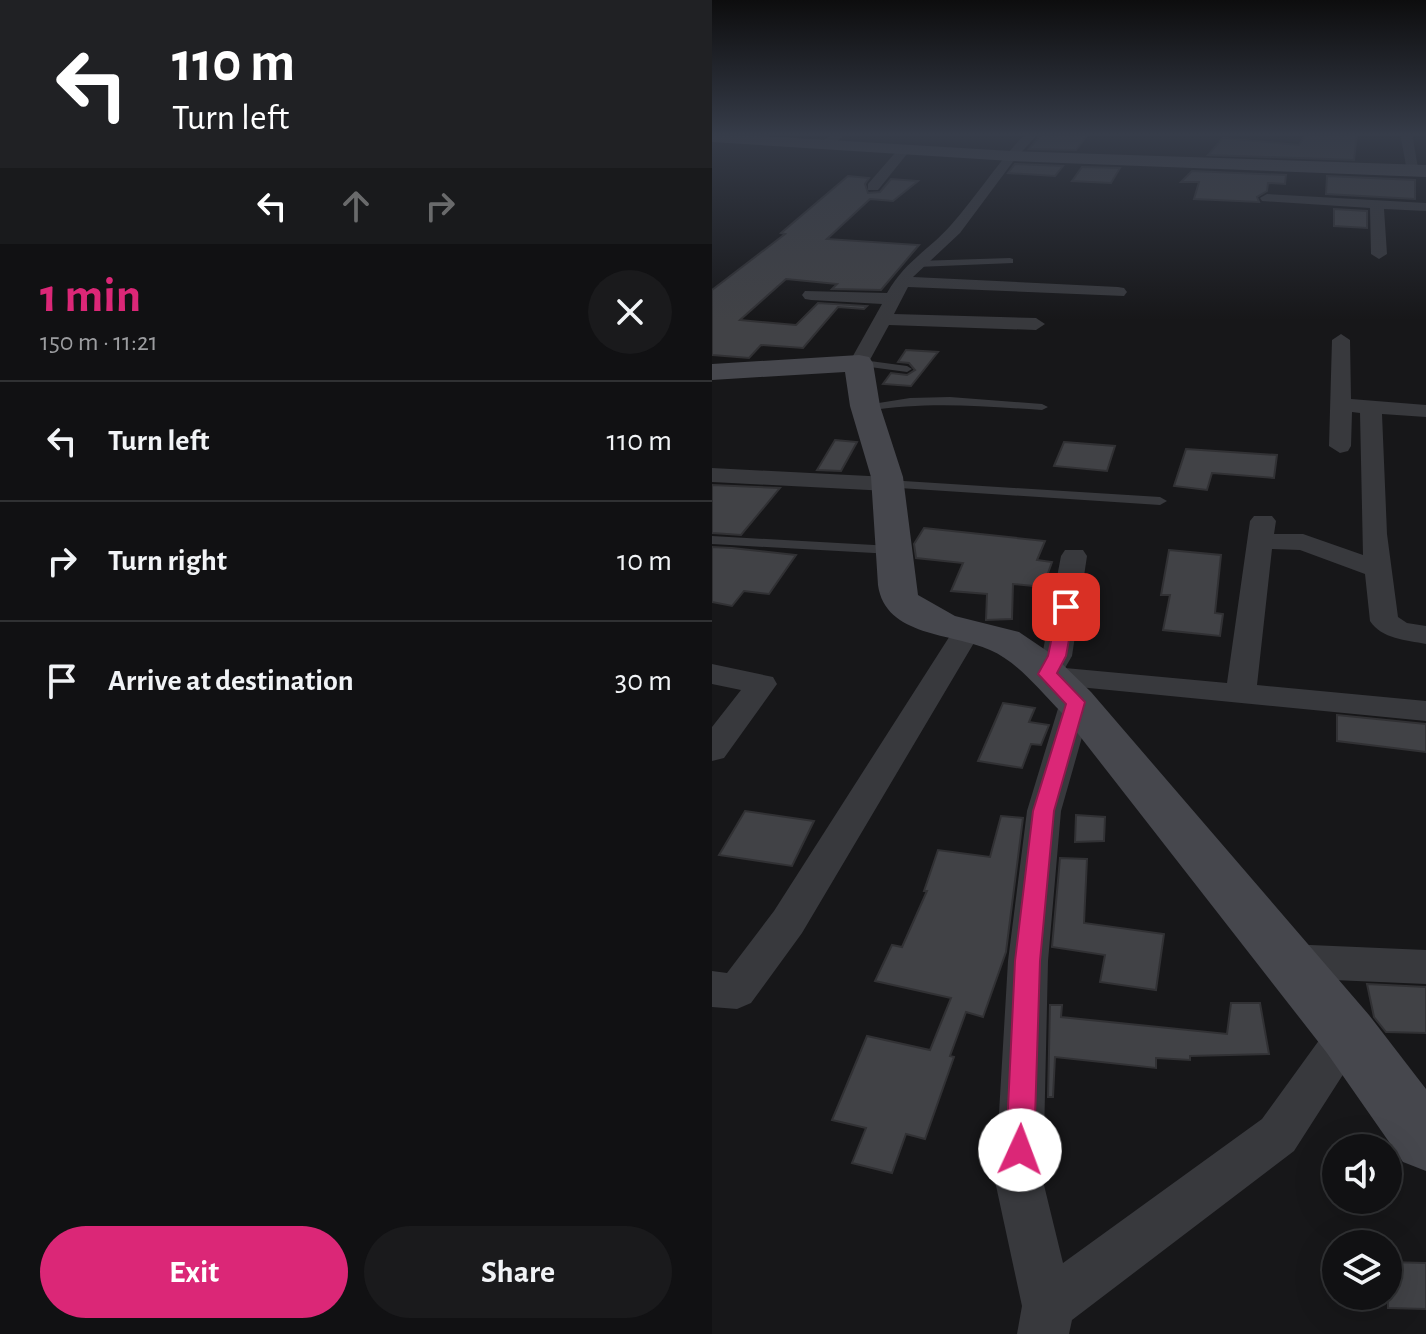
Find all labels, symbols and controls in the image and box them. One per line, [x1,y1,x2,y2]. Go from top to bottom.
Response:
icon: left [40,32,144,136]
text: 110 m [172,35,295,91]
text: Turn left [172,100,289,136]
icon: left [250,184,294,228]
icon: ahead [334,184,378,228]
icon: right [418,184,462,228]
button: close [588,270,672,354]
text: 1 min [40,273,141,321]
text: 150 m · 11:21 [40,329,158,355]
icon: left [40,419,84,463]
text: Turn left [108,426,209,456]
text: 110 m [607,426,672,456]
icon: right [40,539,84,583]
text: Turn right [108,546,227,576]
text: 10 m [617,546,672,576]
pin [1032,573,1100,641]
icon: arrive [1044,585,1088,629]
icon: arrive [40,659,84,703]
text: Arrive at destination [108,666,354,696]
text: 30 m [615,666,672,696]
position arrow [978,1108,1062,1192]
map controls [1322,1134,1402,1310]
button: sound [1322,1134,1402,1214]
button: Exit [40,1226,348,1318]
button: Share [364,1226,672,1318]
button: layers [1322,1230,1402,1310]

